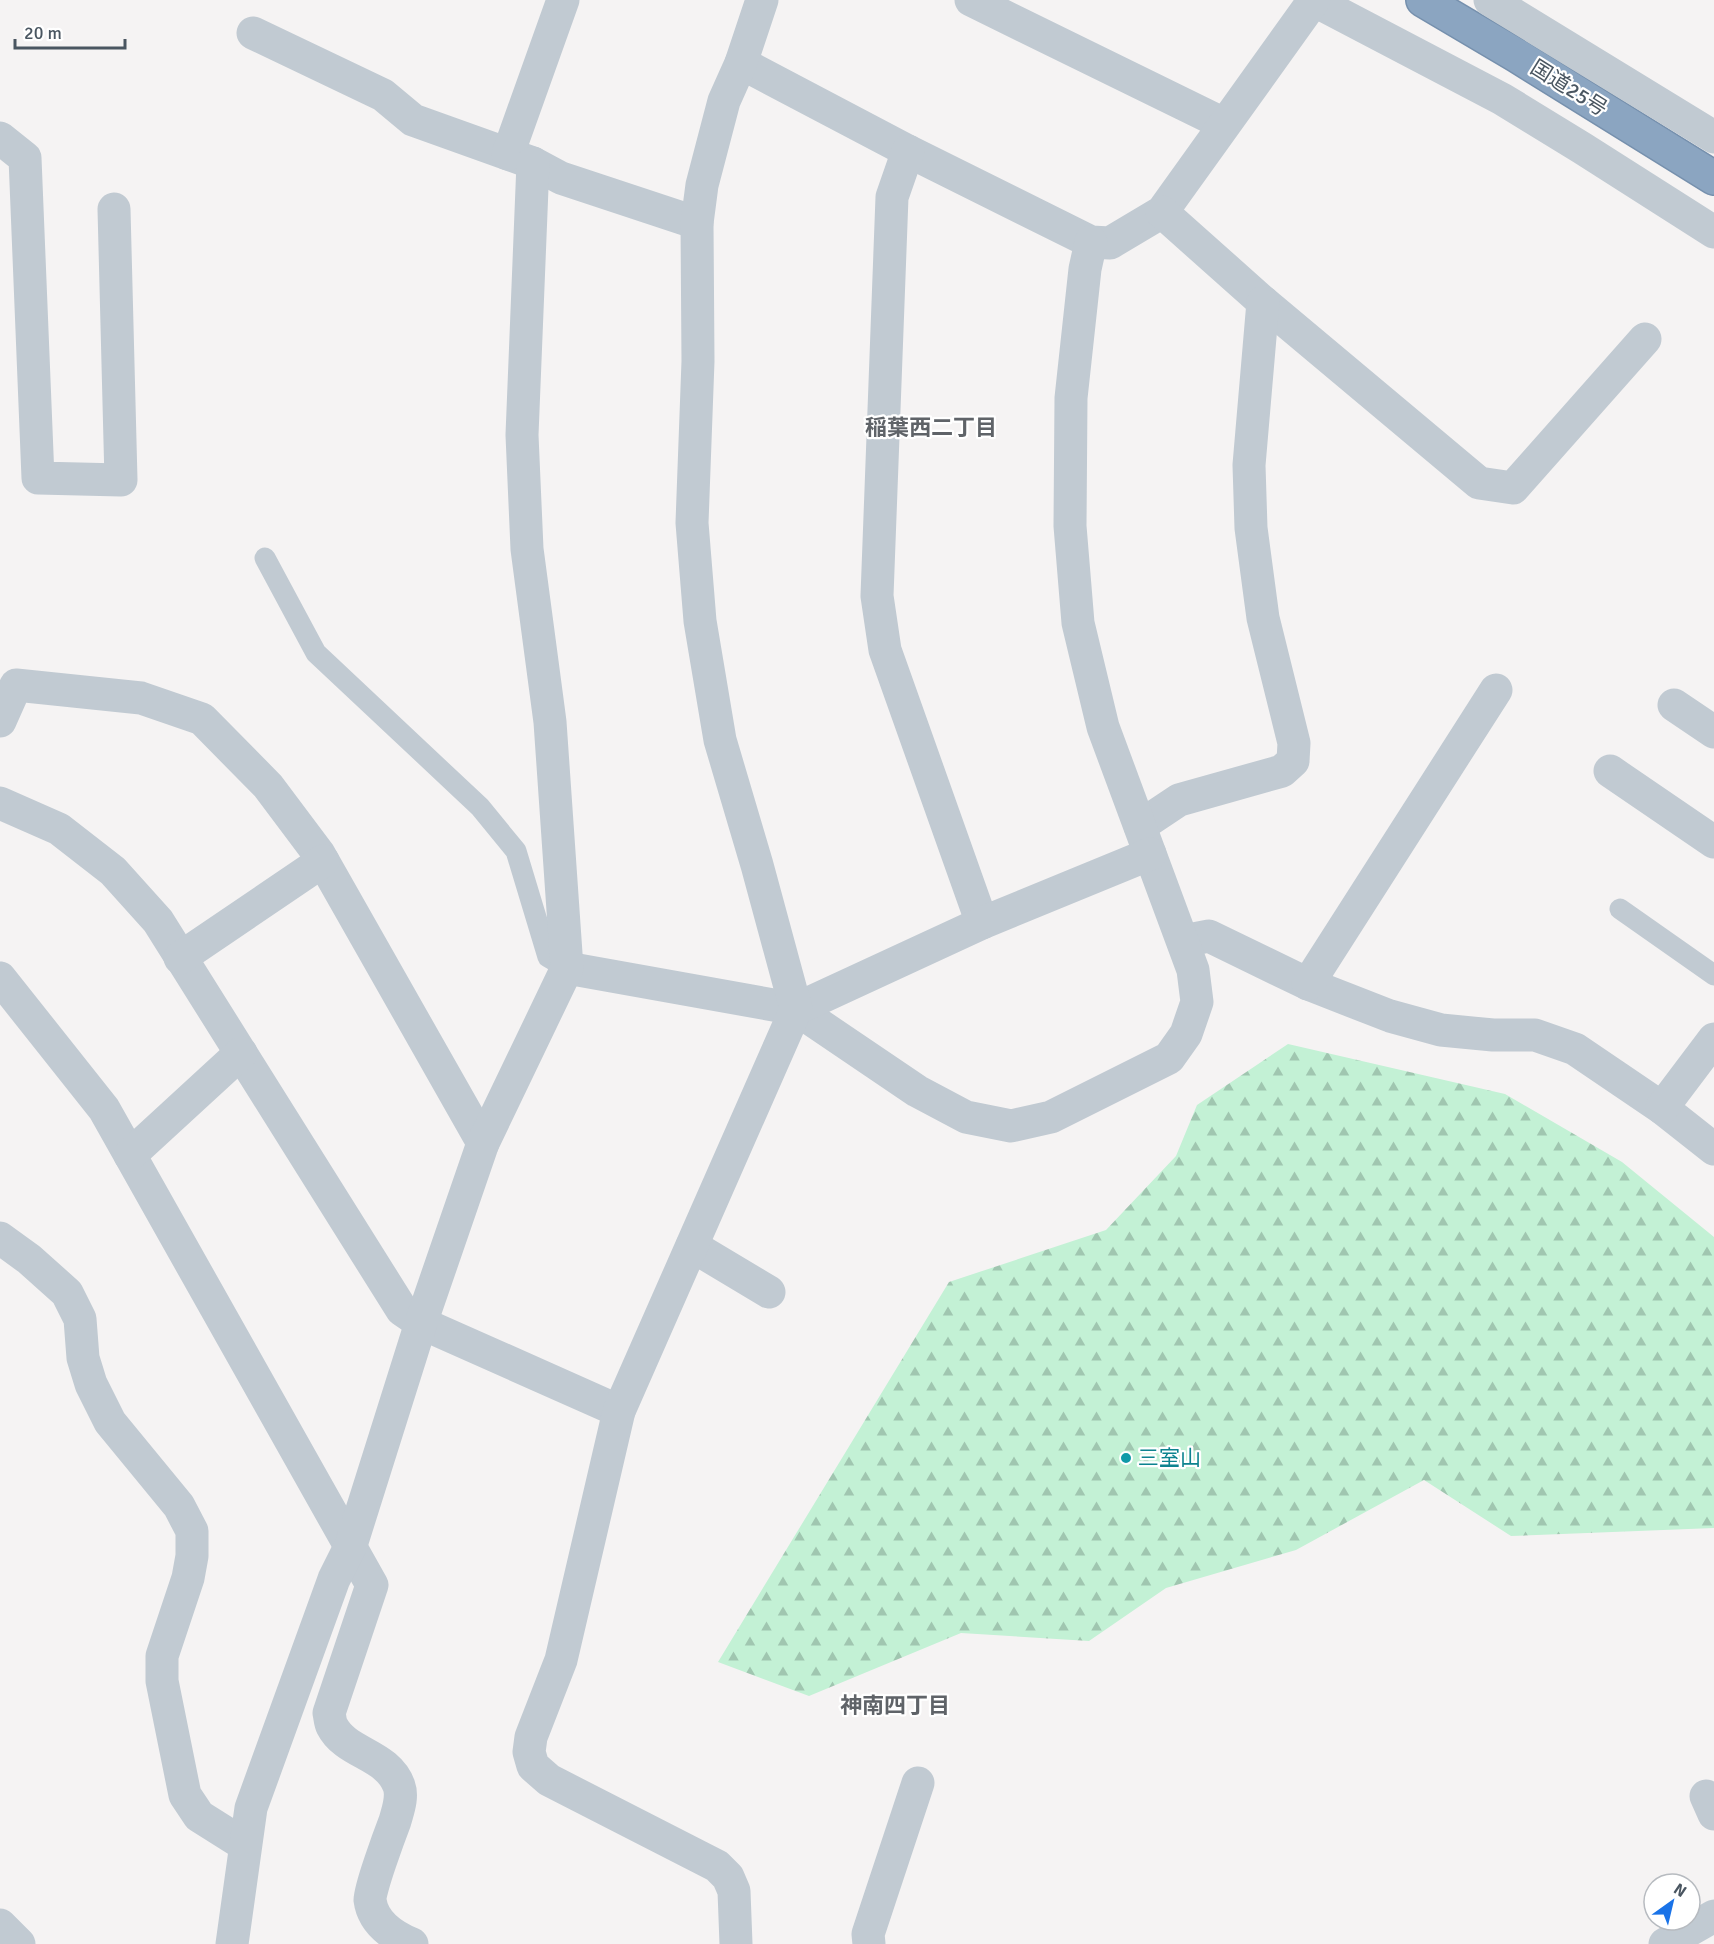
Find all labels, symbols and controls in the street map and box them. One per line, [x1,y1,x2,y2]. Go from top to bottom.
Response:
scale bar [15,12,124,50]
text: 20 m [24,22,62,44]
street label: 国道25号 [1526,54,1612,122]
district label: 稲葉西二丁目 [865,414,997,441]
place label: 三室山 [1138,1445,1201,1471]
marker: 三室山 [1119,1451,1133,1465]
district label: 神南四丁目 [840,1692,950,1719]
north arrow [1642,1872,1702,1932]
text: N [1670,1879,1690,1902]

